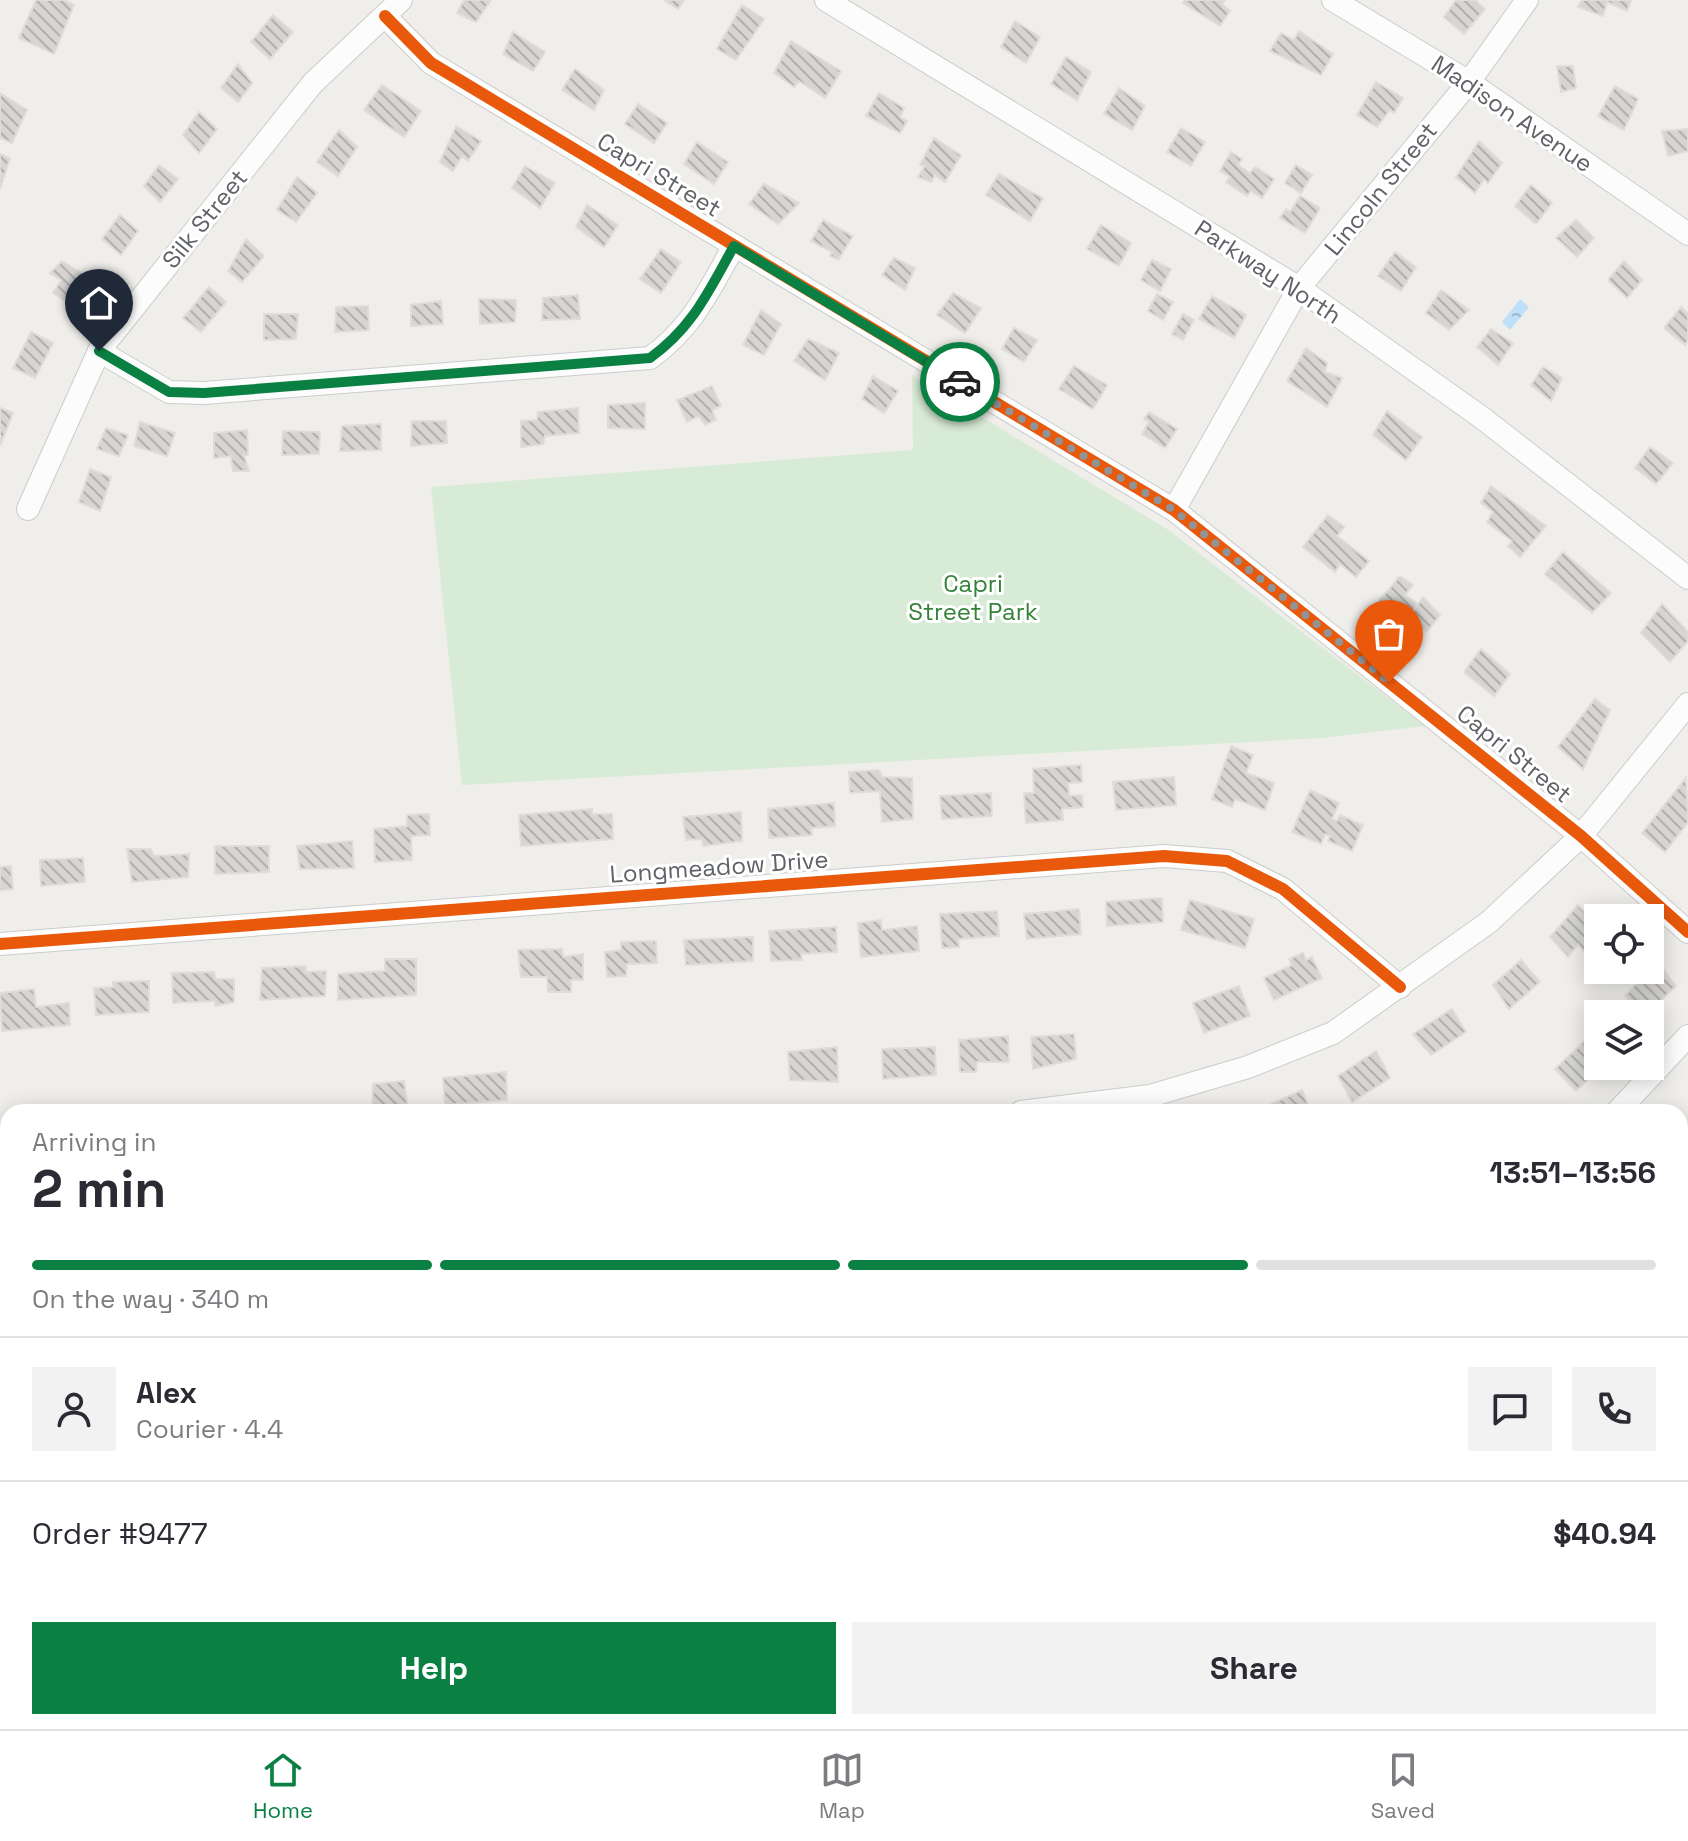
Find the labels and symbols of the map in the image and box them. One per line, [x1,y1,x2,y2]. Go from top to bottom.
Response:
street label: Madison Avenue [1426,48,1599,179]
street label: Lincoln Street [1317,116,1444,262]
street label: Capri Street [592,125,727,224]
street label: Silk Street [155,163,254,275]
street label: Parkway North [1189,213,1348,331]
pin [65,269,133,351]
courier [920,342,1000,422]
park label: Capri Street Park [908,568,1038,627]
pin [1355,600,1423,682]
street label: Capri Street [1451,698,1578,809]
street label: Longmeadow Drive [609,843,829,890]

